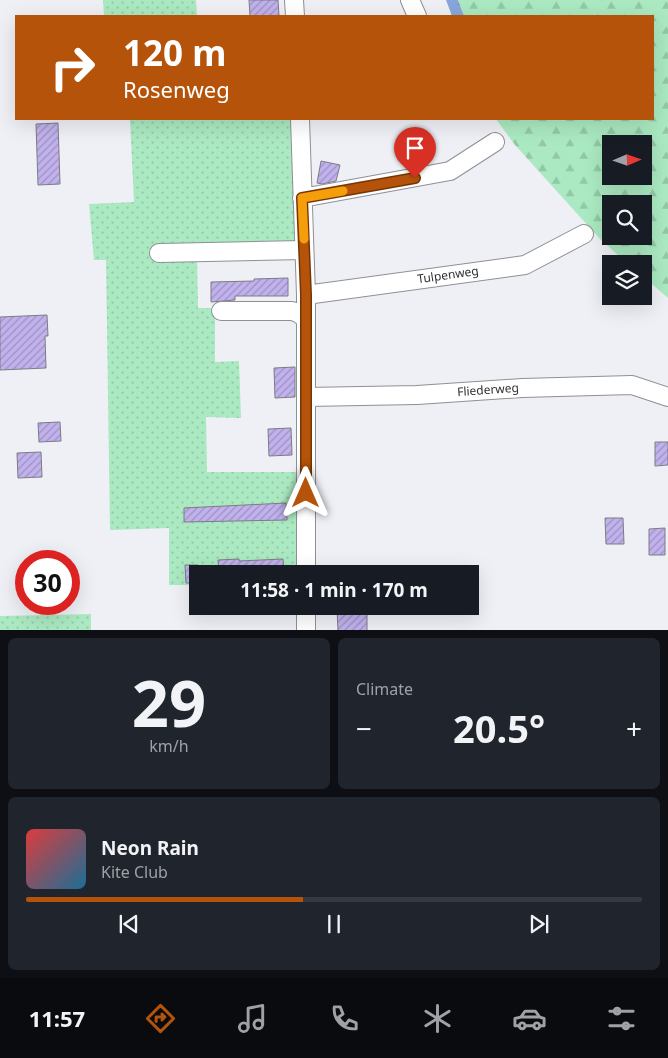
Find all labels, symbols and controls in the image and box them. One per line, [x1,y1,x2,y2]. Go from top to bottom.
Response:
text: 120 m [123,29,226,76]
icon: right [40,35,105,100]
text: Rosenweg [123,74,230,104]
pin [394,127,436,178]
icon: arrive [401,134,429,162]
north arrow [602,135,652,185]
map controls [602,135,652,305]
button: search [602,195,652,245]
button: layers [602,255,652,305]
street label: Tulpenweg [416,262,480,287]
street label: Fliederweg [457,379,519,400]
position arrow [279,466,331,518]
speed limit sign: 30 [15,550,80,615]
text: 11:58 · 1 min · 170 m [240,577,428,603]
text: 29 [132,658,206,746]
text: Climate [356,678,413,700]
text: 20.5° [453,702,545,754]
text: − [356,709,372,747]
text: + [626,709,642,747]
text: km/h [149,735,189,757]
text: Neon Rain [101,835,199,861]
text: Kite Club [101,861,168,883]
icon: previous [115,910,143,938]
icon: pause [320,910,348,938]
icon: next [525,910,553,938]
icon: directions [143,1001,178,1036]
icon: music [235,1001,270,1036]
icon: phone [327,1001,362,1036]
icon: climate [420,1001,455,1036]
icon: car [512,1001,547,1036]
icon: filters [604,1001,639,1036]
text: 11:57 [29,1003,85,1033]

